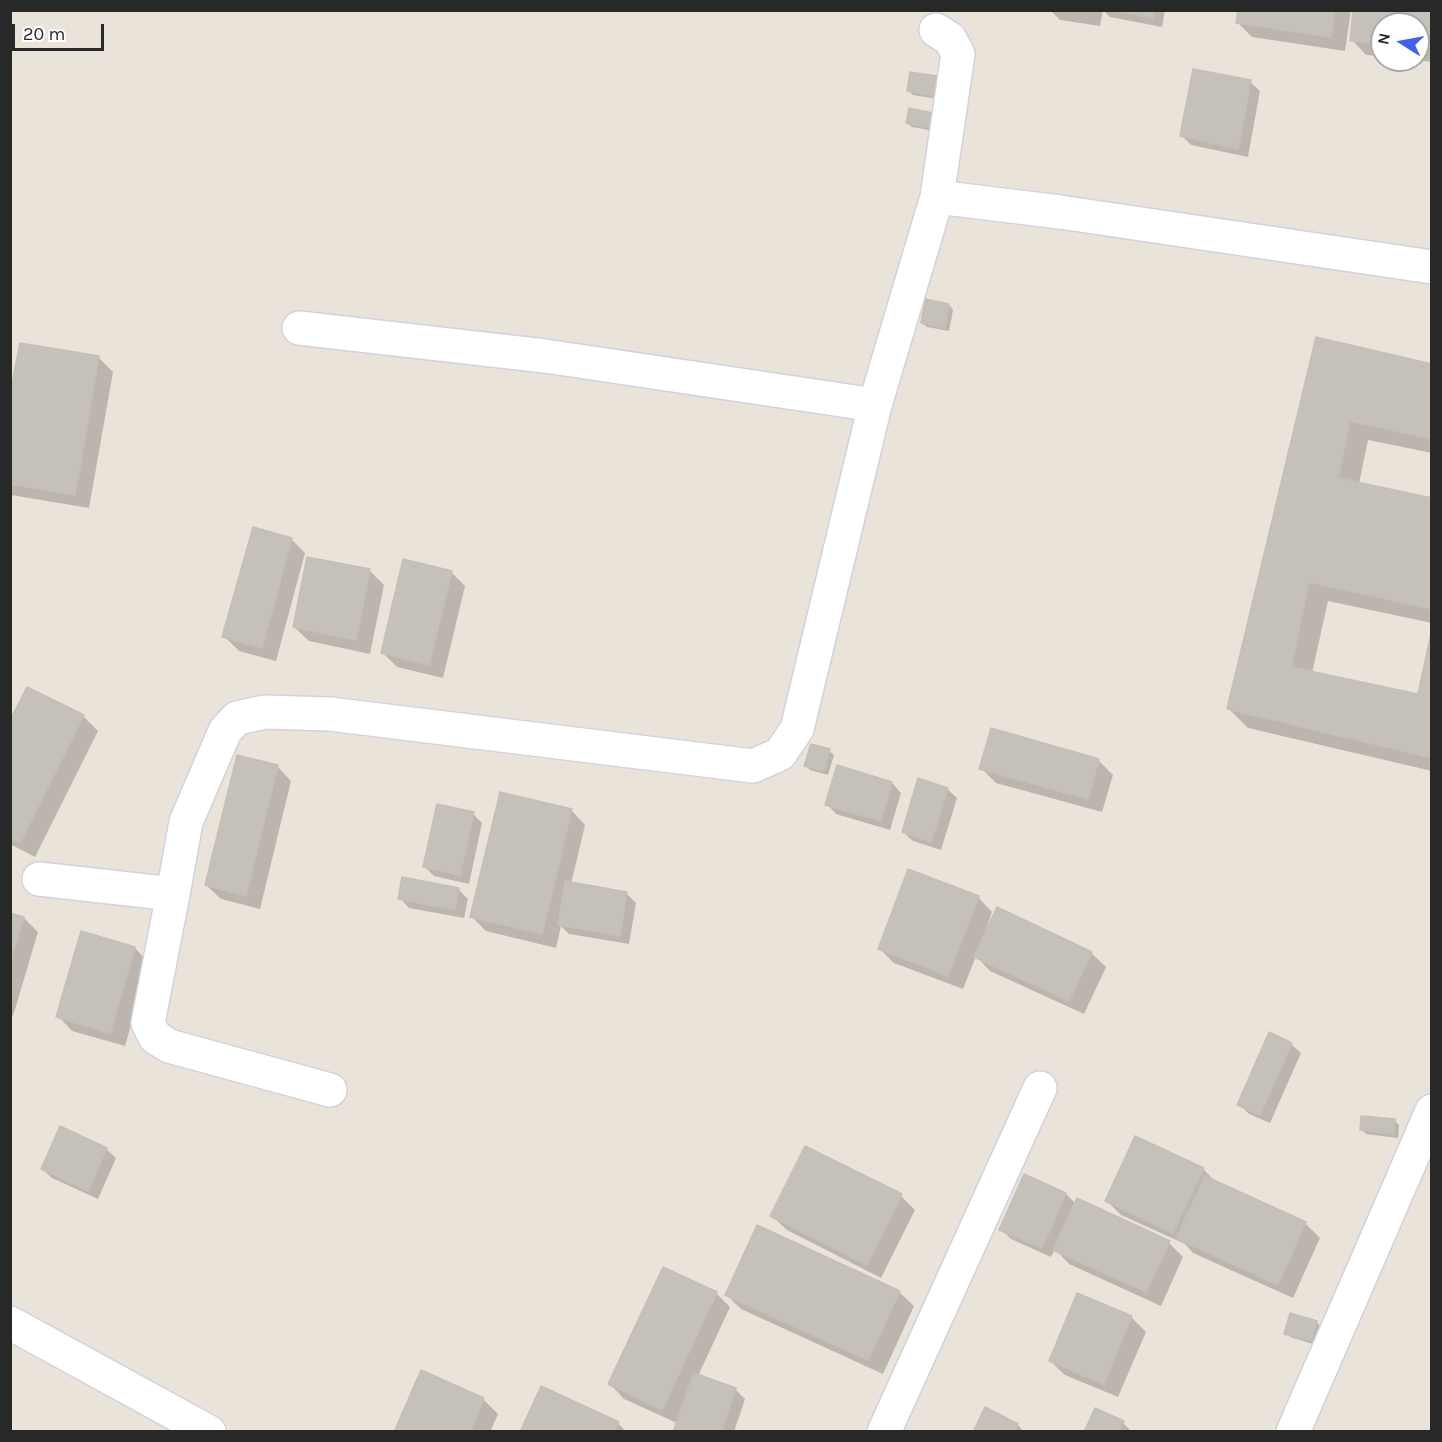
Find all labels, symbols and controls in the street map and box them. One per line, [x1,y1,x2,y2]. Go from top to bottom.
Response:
scale bar [15,12,106,50]
north arrow [1370,12,1430,72]
text: 20 m [23,23,65,45]
text: N [1373,31,1394,46]

